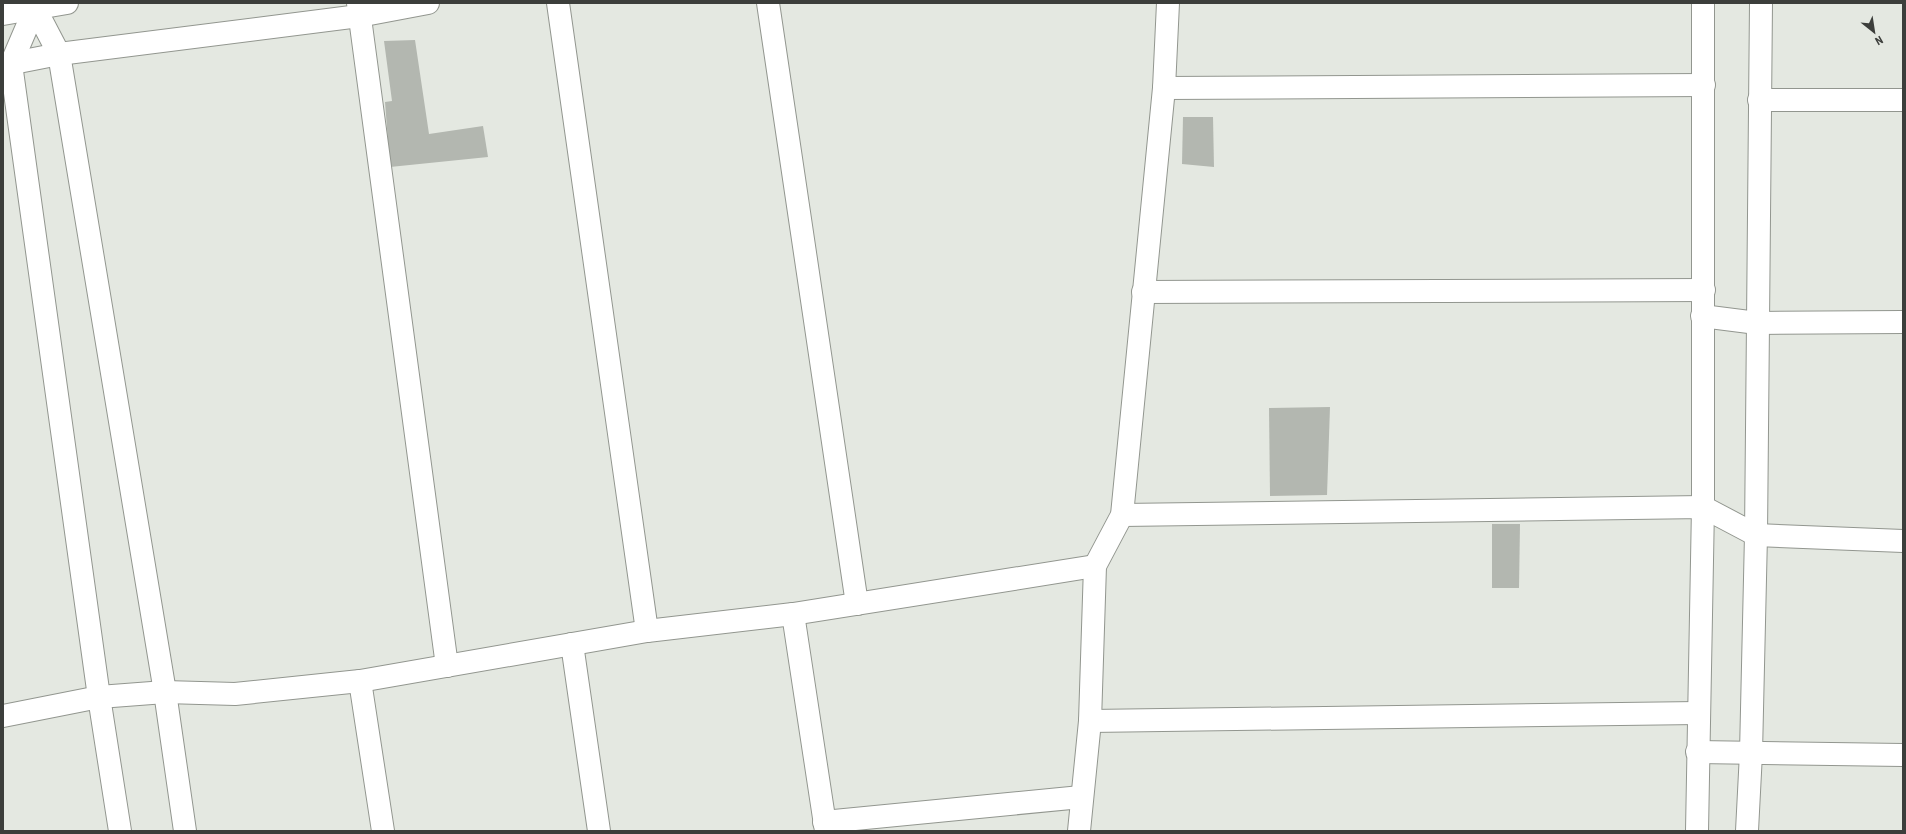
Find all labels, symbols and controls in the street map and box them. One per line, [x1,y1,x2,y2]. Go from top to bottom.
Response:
north arrow [1854,12,1894,52]
text: N [1872,33,1885,48]

